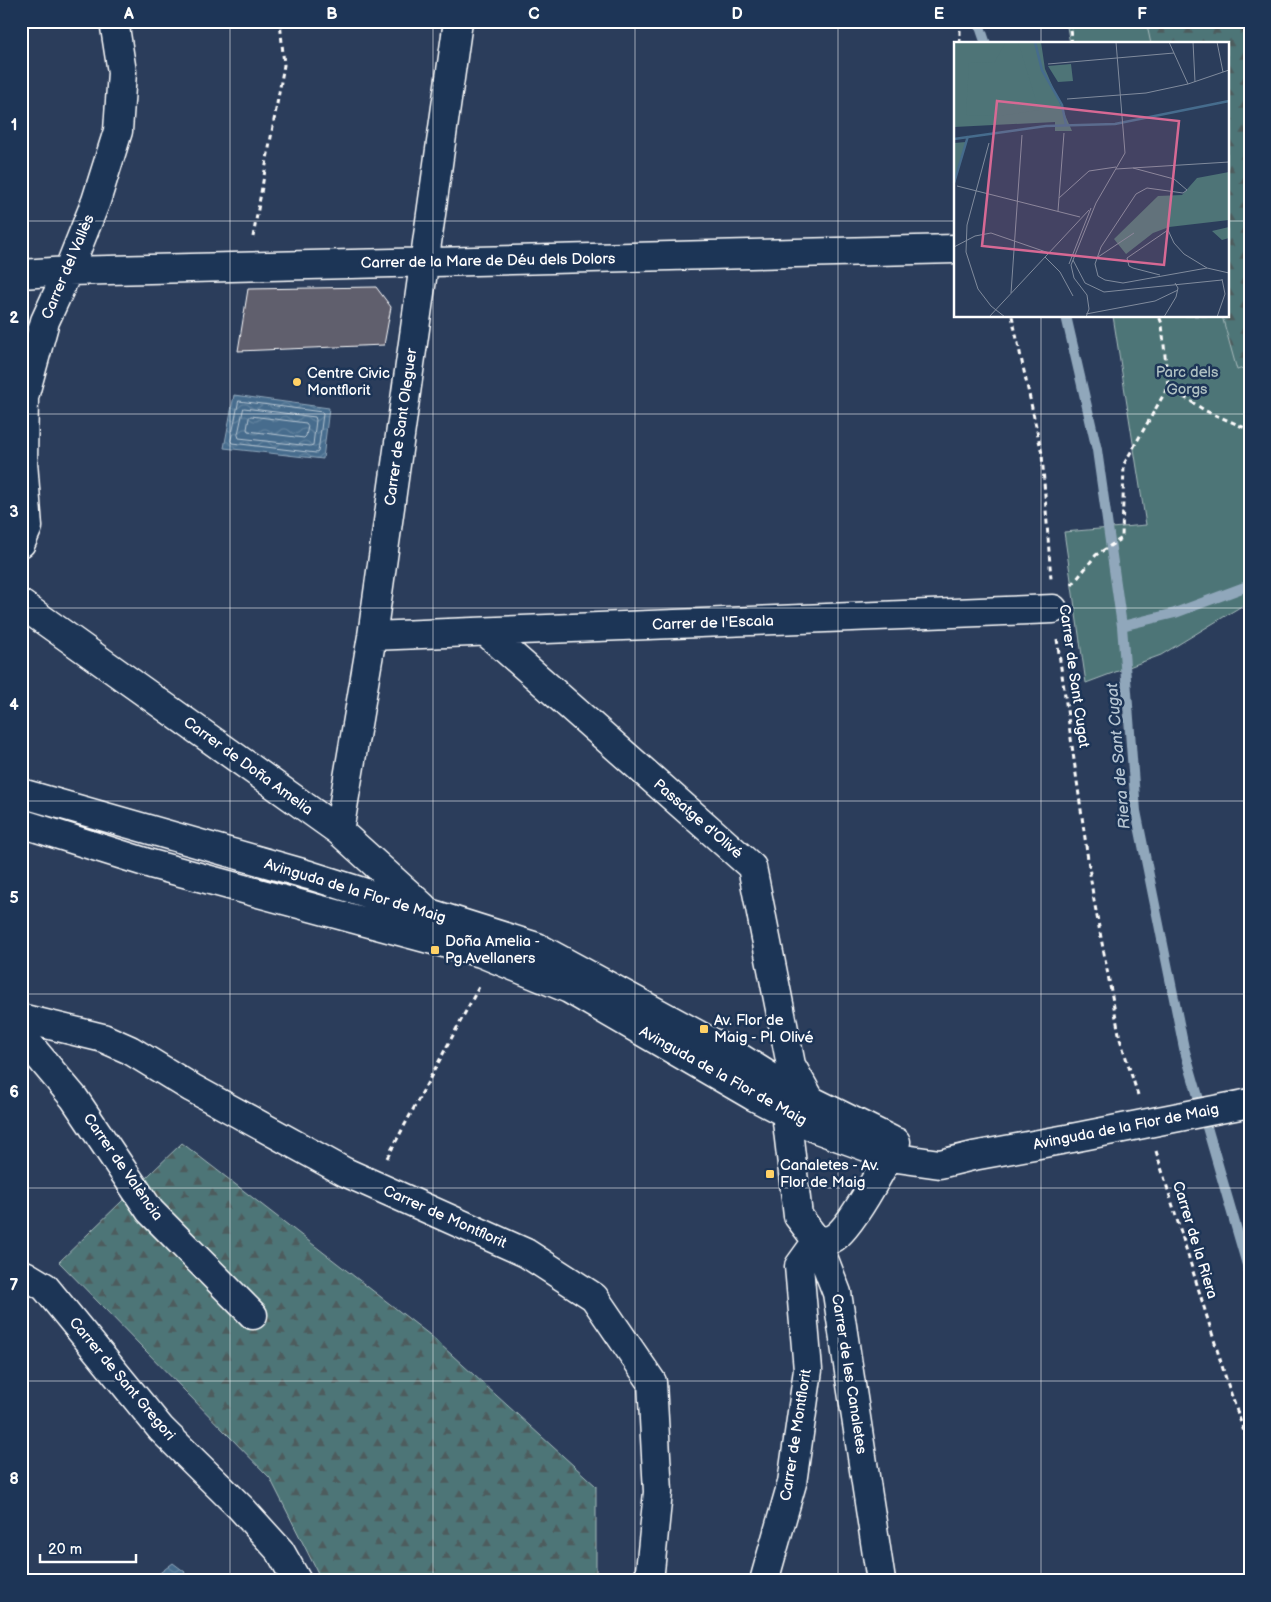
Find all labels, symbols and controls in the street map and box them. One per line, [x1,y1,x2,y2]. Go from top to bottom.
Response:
text: A [123,5,134,24]
text: B [326,5,338,24]
text: C [528,5,540,24]
text: D [731,5,743,24]
text: E [934,5,944,24]
text: F [1137,5,1147,24]
inset map [954,42,1228,318]
text: 1 [11,116,17,135]
street label: Carrer del Vallès [37,211,99,322]
street label: Carrer de la Mare de Déu dels Dolors [360,249,616,273]
text: 2 [9,309,19,328]
street label: Carrer de Sant Oleguer [381,346,422,507]
park label: Parc dels Gorgs [1156,363,1219,399]
place label: Centre Civic Montflorit [307,364,390,400]
marker: Centre Civic Montflorit [291,376,303,388]
text: 3 [9,503,19,522]
street label: Carrer de Sant Cugat [1055,603,1094,749]
street label: Carrer de l'Escala [652,611,774,635]
water label: Riera de Sant Cugat [1103,681,1135,830]
text: 4 [9,696,19,715]
street label: Carrer de Doña Amelia [179,713,317,819]
street label: Passatge d'Olivé [649,775,747,863]
street label: Avinguda de la Flor de Maig [262,854,448,928]
text: 5 [9,889,19,908]
place label: Doña Amelia - Pg.Avellaners [445,932,540,968]
marker: Doña Amelia - Pg.Avellaners [429,944,441,956]
place label: Av. Flor de Maig - Pl. Olivé [714,1011,814,1047]
street label: Avinguda de la Flor de Maig [636,1022,810,1130]
marker: Av. Flor de Maig - Pl. Olivé [698,1023,710,1035]
text: 6 [9,1083,19,1102]
street label: Avinguda de la Flor de Maig [1032,1100,1220,1154]
street label: Carrer de València [79,1110,167,1224]
place label: Canaletes - Av. Flor de Maig [780,1156,879,1192]
marker: Canaletes - Av. Flor de Maig [764,1168,776,1180]
street label: Carrer de la Riera [1168,1179,1222,1301]
street label: Carrer de Montflorit [380,1181,510,1253]
text: 7 [10,1276,19,1295]
street label: Carrer de les Canaletes [827,1293,871,1456]
street label: Carrer de Sant Gregori [65,1313,179,1445]
street label: Carrer de Montflorit [776,1367,816,1502]
text: 8 [9,1470,19,1489]
scale bar [40,1532,136,1564]
text: 20 m [48,1540,82,1559]

